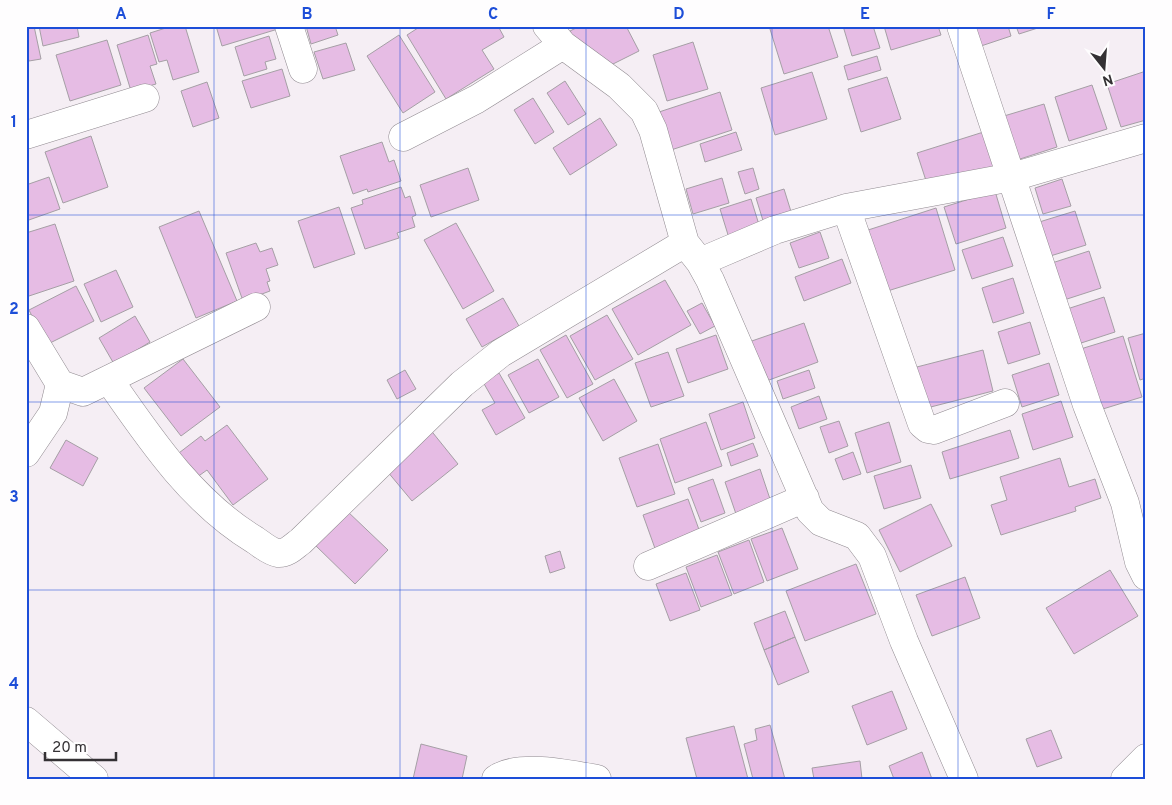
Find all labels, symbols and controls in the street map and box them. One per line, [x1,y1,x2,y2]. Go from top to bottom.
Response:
text: A [115,5,127,25]
text: B [301,5,313,25]
text: C [488,5,498,25]
text: D [673,5,685,25]
text: E [860,5,870,25]
text: F [1046,5,1056,25]
north arrow [1080,42,1130,92]
text: N [1100,69,1115,89]
text: 1 [11,113,17,133]
text: 2 [9,300,19,320]
text: 3 [9,488,19,508]
text: 4 [9,675,19,695]
scale bar [45,730,116,762]
text: 20 m [52,739,87,758]

